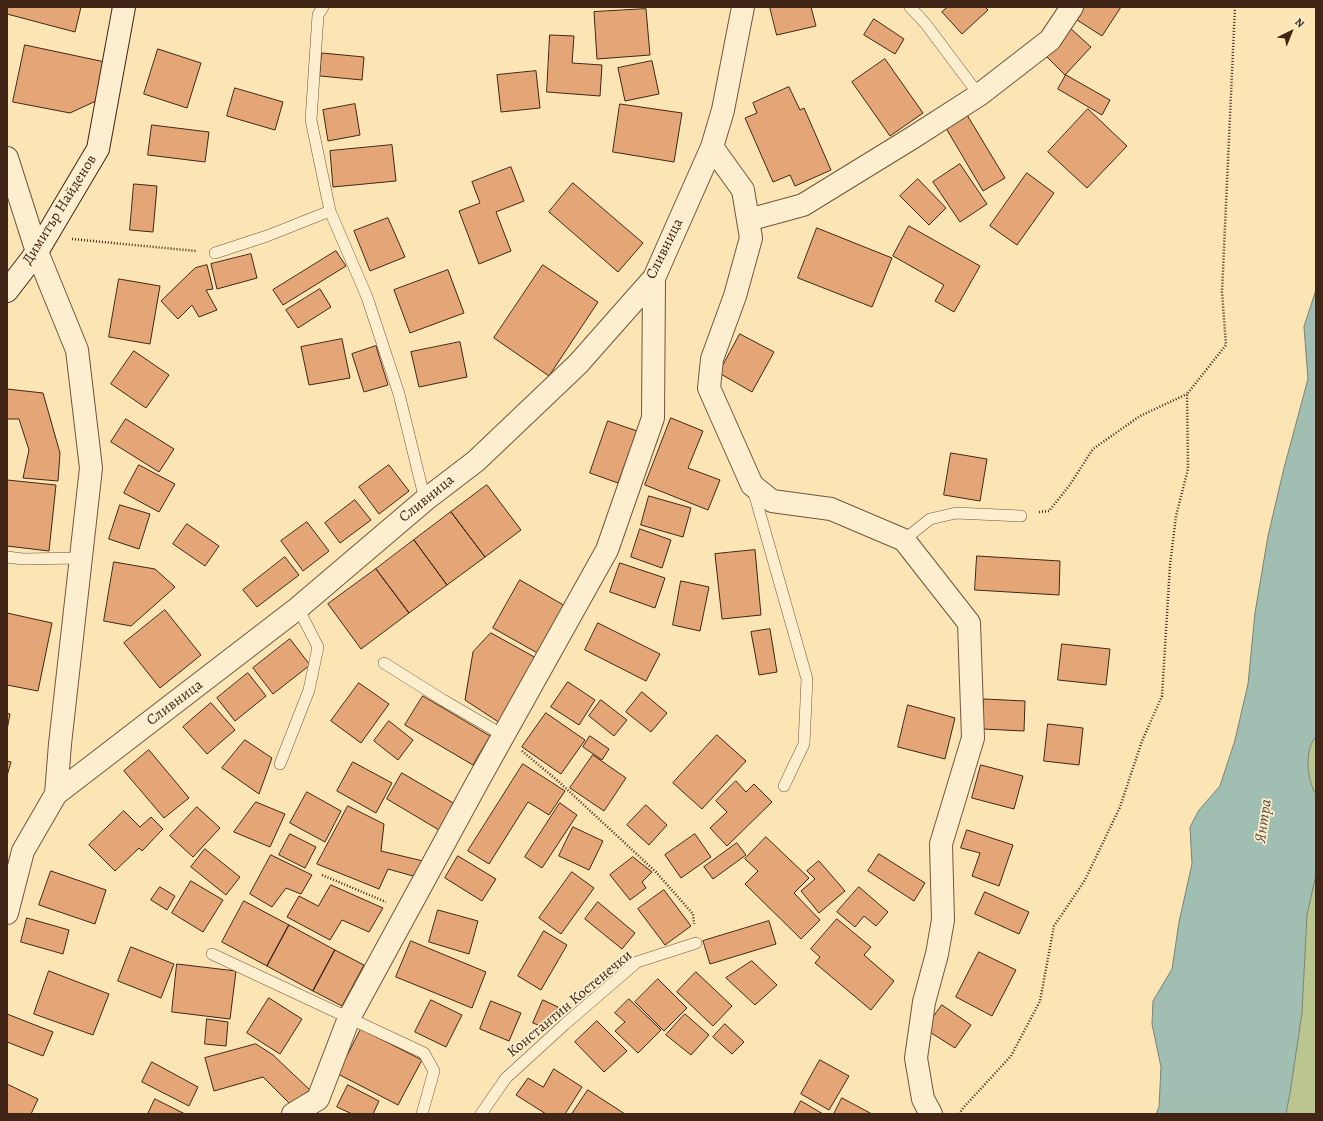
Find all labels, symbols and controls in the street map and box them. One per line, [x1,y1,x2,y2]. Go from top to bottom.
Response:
north arrow [1271,12,1311,52]
text: N [1291,15,1308,31]
street label: Димитър Найденов [19,152,101,268]
street label: Сливница [643,216,687,282]
street label: Сливница [396,471,458,527]
street label: Сливница [143,676,207,730]
water label: Янтра [1251,798,1277,844]
street label: Константин Костенечки [504,947,636,1061]

